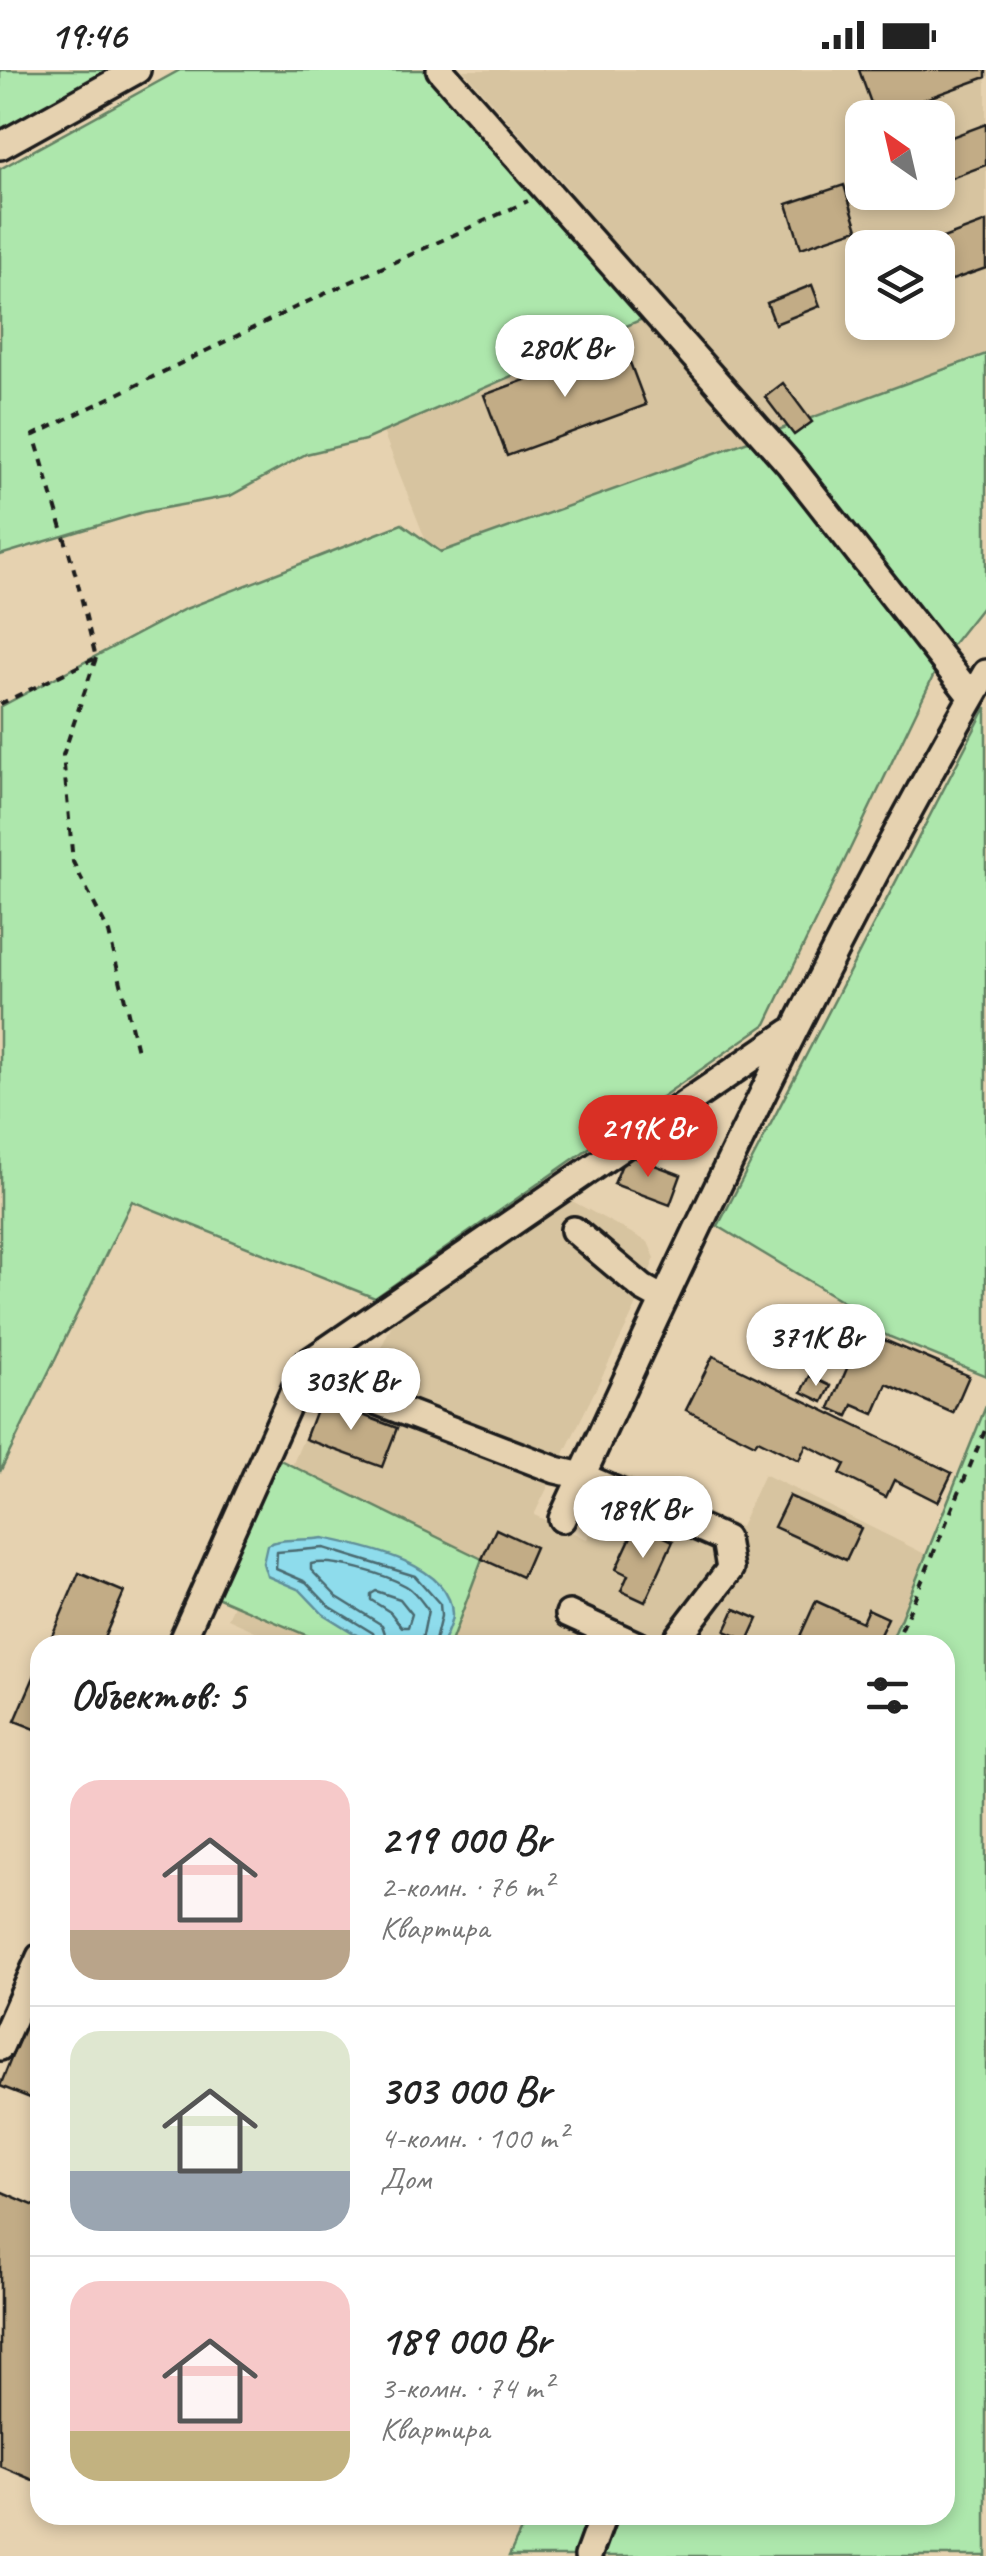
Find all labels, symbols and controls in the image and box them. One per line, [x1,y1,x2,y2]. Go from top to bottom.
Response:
text: 19:46 [50,12,126,59]
north arrow [845,100,955,210]
map controls [845,100,955,340]
button: layers [845,230,955,340]
pin: 280K Br [473,315,657,400]
text: 280K Br [517,327,613,368]
pin: 219K Br [556,1095,740,1180]
text: 219K Br [600,1107,696,1148]
pin: 371K Br [724,1304,908,1389]
text: 371K Br [768,1316,864,1357]
pin: 303K Br [259,1348,443,1433]
text: 303K Br [303,1360,399,1401]
pin: 189K Br [551,1476,735,1561]
text: 189K Br [595,1488,691,1529]
icon: filters [860,1668,915,1723]
text: Объектов: 5 [70,1669,245,1722]
text: 219 000 Br [380,1813,550,1866]
icon: home [150,1820,270,1940]
text: 2-комн. · 76 m² [380,1866,552,1907]
text: Квартира [380,1907,489,1948]
text: 303 000 Br [380,2064,551,2117]
icon: home [150,2071,270,2191]
text: 4-комн. · 100 m² [380,2117,567,2158]
text: Дом [380,2158,431,2199]
text: 189 000 Br [380,2314,550,2367]
icon: home [150,2321,270,2441]
text: 3-комн. · 74 m² [380,2367,552,2408]
text: Квартира [380,2408,489,2449]

